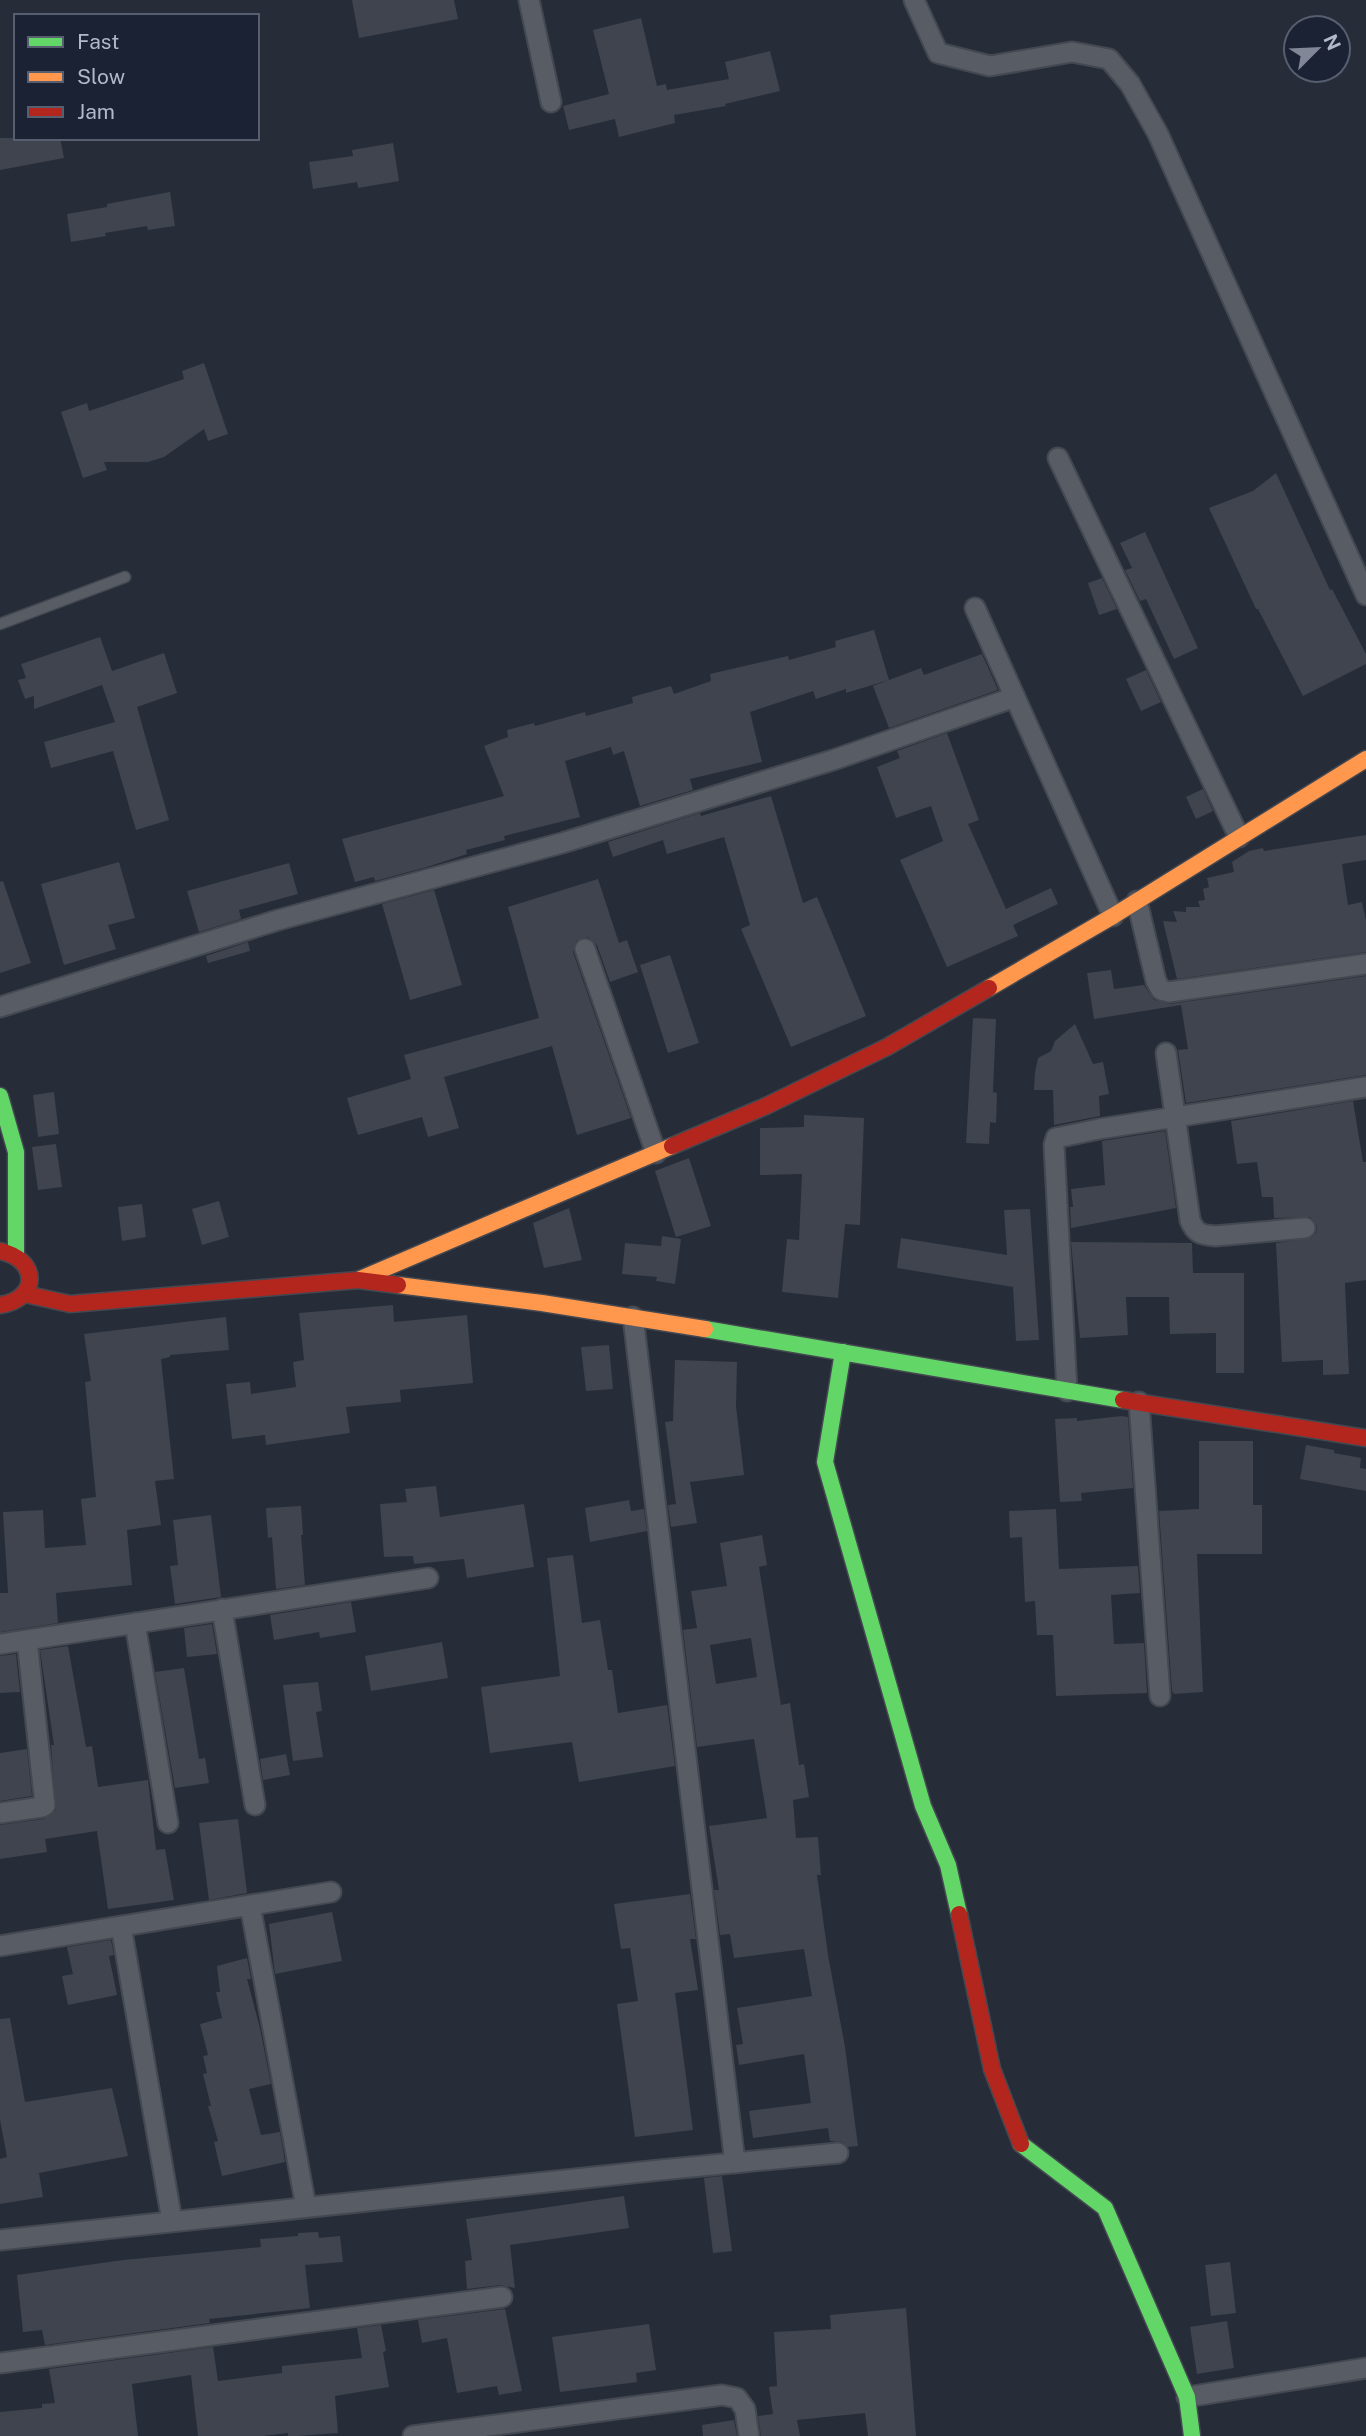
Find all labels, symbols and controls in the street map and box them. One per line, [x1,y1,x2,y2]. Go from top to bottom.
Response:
legend [14,14,259,140]
north arrow [1282,14,1352,84]
text: Fast [77,29,119,54]
text: N [1319,31,1346,53]
text: Slow [77,64,125,89]
text: Jam [77,99,115,124]

